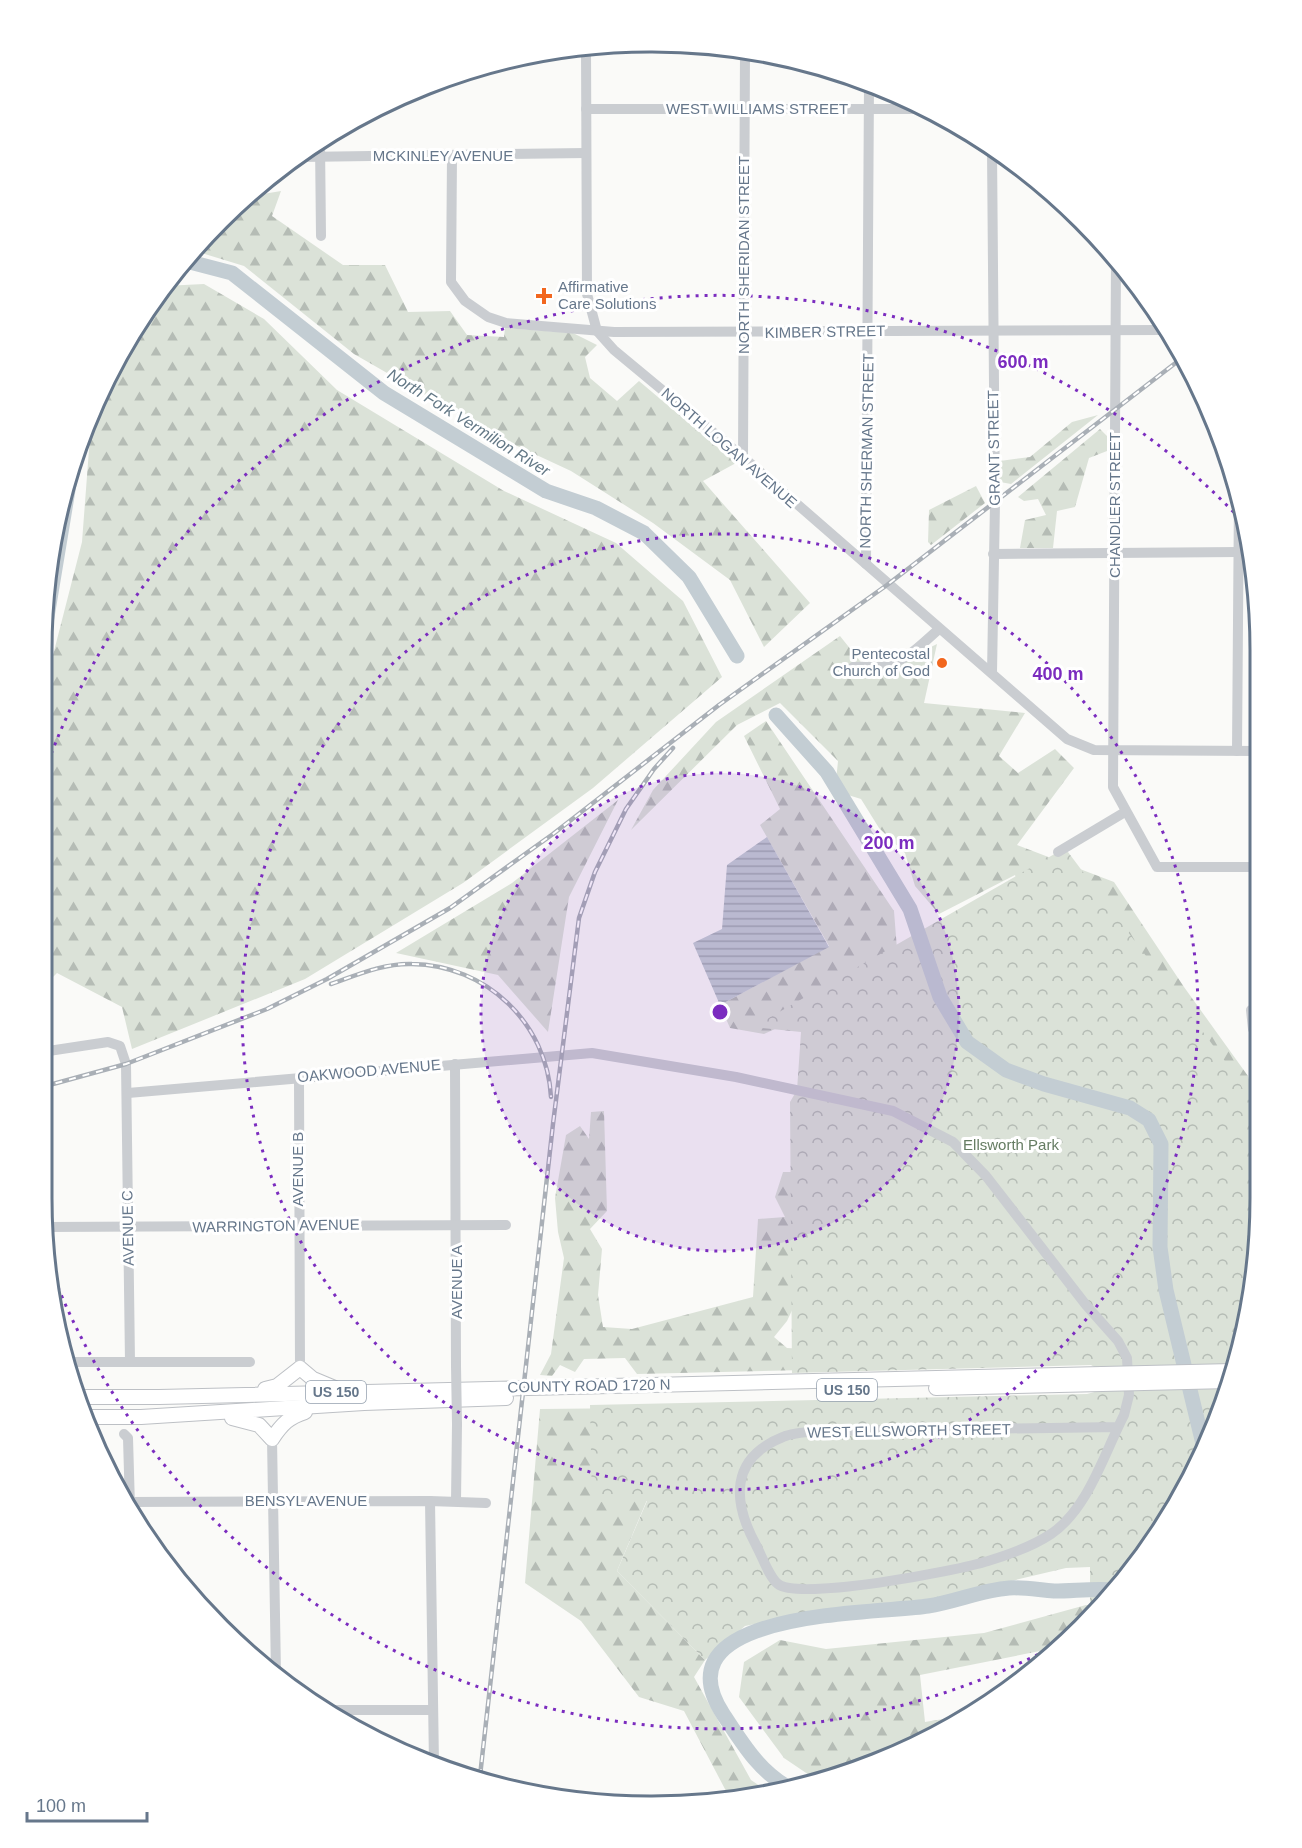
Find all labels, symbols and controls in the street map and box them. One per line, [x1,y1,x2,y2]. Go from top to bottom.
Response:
street label: WEST WILLIAMS STREET [666,100,848,117]
street label: MCKINLEY AVENUE [373,147,513,164]
street label: NORTH SHERIDAN STREET [735,156,752,354]
place label: Affirmative Care Solutions [558,278,656,312]
marker: Affirmative Care Solutions [535,287,553,305]
street label: KIMBER STREET [764,322,886,341]
text: 600 m [997,352,1049,372]
street label: NORTH SHERMAN STREET [856,353,877,549]
water label: North Fork Vermilion River [385,365,553,480]
street label: NORTH LOGAN AVENUE [658,384,800,511]
street label: GRANT STREET [984,390,1003,506]
street label: CHANDLER STREET [1106,432,1123,578]
place label: Pentecostal Church of God [832,645,930,679]
marker: Pentecostal Church of God [935,656,949,670]
text: 400 m [1032,664,1084,684]
text: 200 m [863,833,915,853]
centre of rings [710,1002,730,1022]
street label: OAKWOOD AVENUE [297,1056,441,1085]
street label: AVENUE B [289,1132,306,1206]
park label: Ellsworth Park [963,1136,1059,1153]
street label: AVENUE C [118,1190,137,1266]
street label: WARRINGTON AVENUE [192,1216,360,1235]
street label: AVENUE A [448,1245,465,1319]
street label: COUNTY ROAD 1720 N [507,1376,671,1395]
road number: US 150 [817,1379,877,1401]
road number: US 150 [306,1381,366,1403]
street label: WEST ELLSWORTH STREET [807,1420,1011,1441]
street label: BENSYL AVENUE [245,1492,367,1509]
scale bar [27,1785,147,1823]
text: 100 m [36,1796,86,1816]

